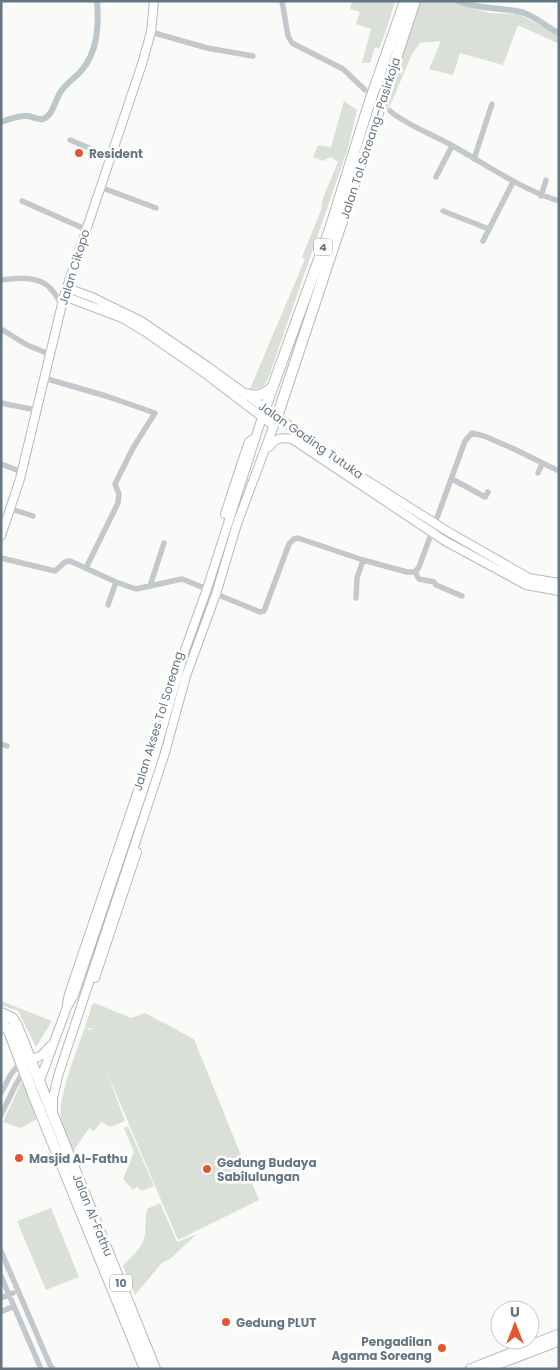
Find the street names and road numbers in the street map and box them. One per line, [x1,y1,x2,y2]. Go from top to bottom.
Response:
street label: Jalan Tol Soreang–Pasirkoja [336,55,404,221]
street label: Jalan Cikopo [54,227,94,307]
road number: 4 [314,238,332,256]
street label: Jalan Gading Tutuka [255,397,367,483]
street label: Jalan Akses Tol Soreang [129,649,187,793]
street label: Jalan Al-Fathu [69,1171,117,1259]
road number: 10 [110,1275,132,1292]

